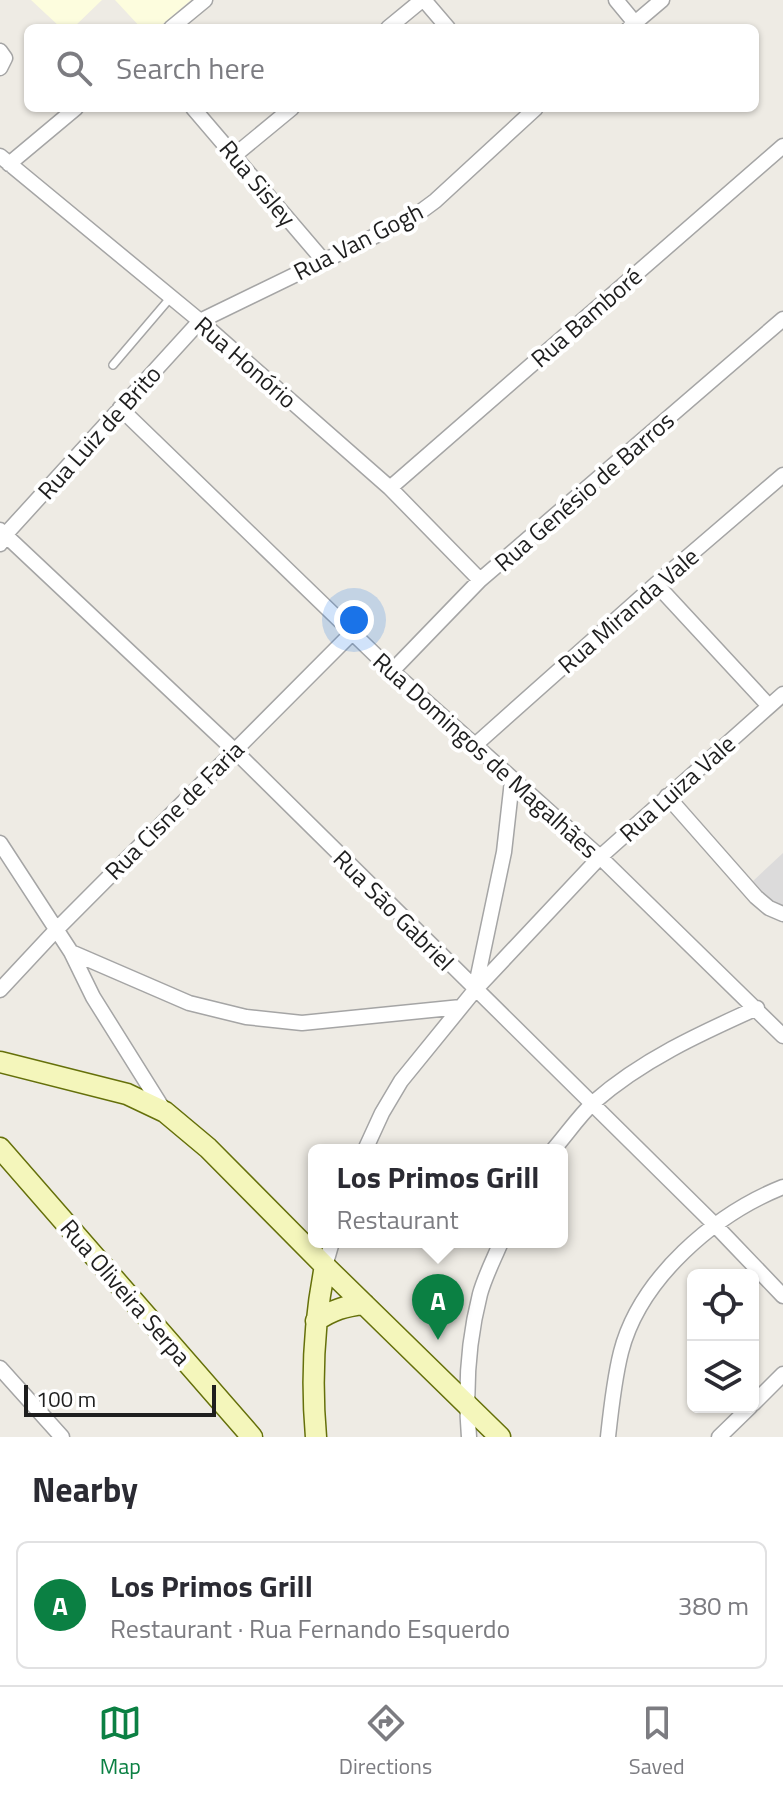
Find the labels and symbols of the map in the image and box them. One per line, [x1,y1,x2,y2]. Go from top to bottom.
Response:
street label: Rua Sisley [211,132,305,234]
street label: Rua Van Gogh [287,193,429,289]
street label: Rua Bamboré [522,258,650,376]
street label: Rua Honório [187,307,305,417]
street label: Rua Luiz de Brito [29,357,169,507]
street label: Rua Genésio de Barros [486,403,682,579]
street label: Rua Miranda Vale [550,539,706,681]
your location [334,600,374,640]
street label: Rua Domingos de Magalhães [365,644,607,866]
street label: Rua Luiza Vale [611,726,743,850]
street label: Rua Cisne de Faria [96,732,252,888]
street label: Rua São Gabriel [325,841,463,979]
street label: Rua Oliveira Serpa [52,1211,200,1373]
pin: A [412,1274,464,1340]
scale bar [24,1381,216,1417]

